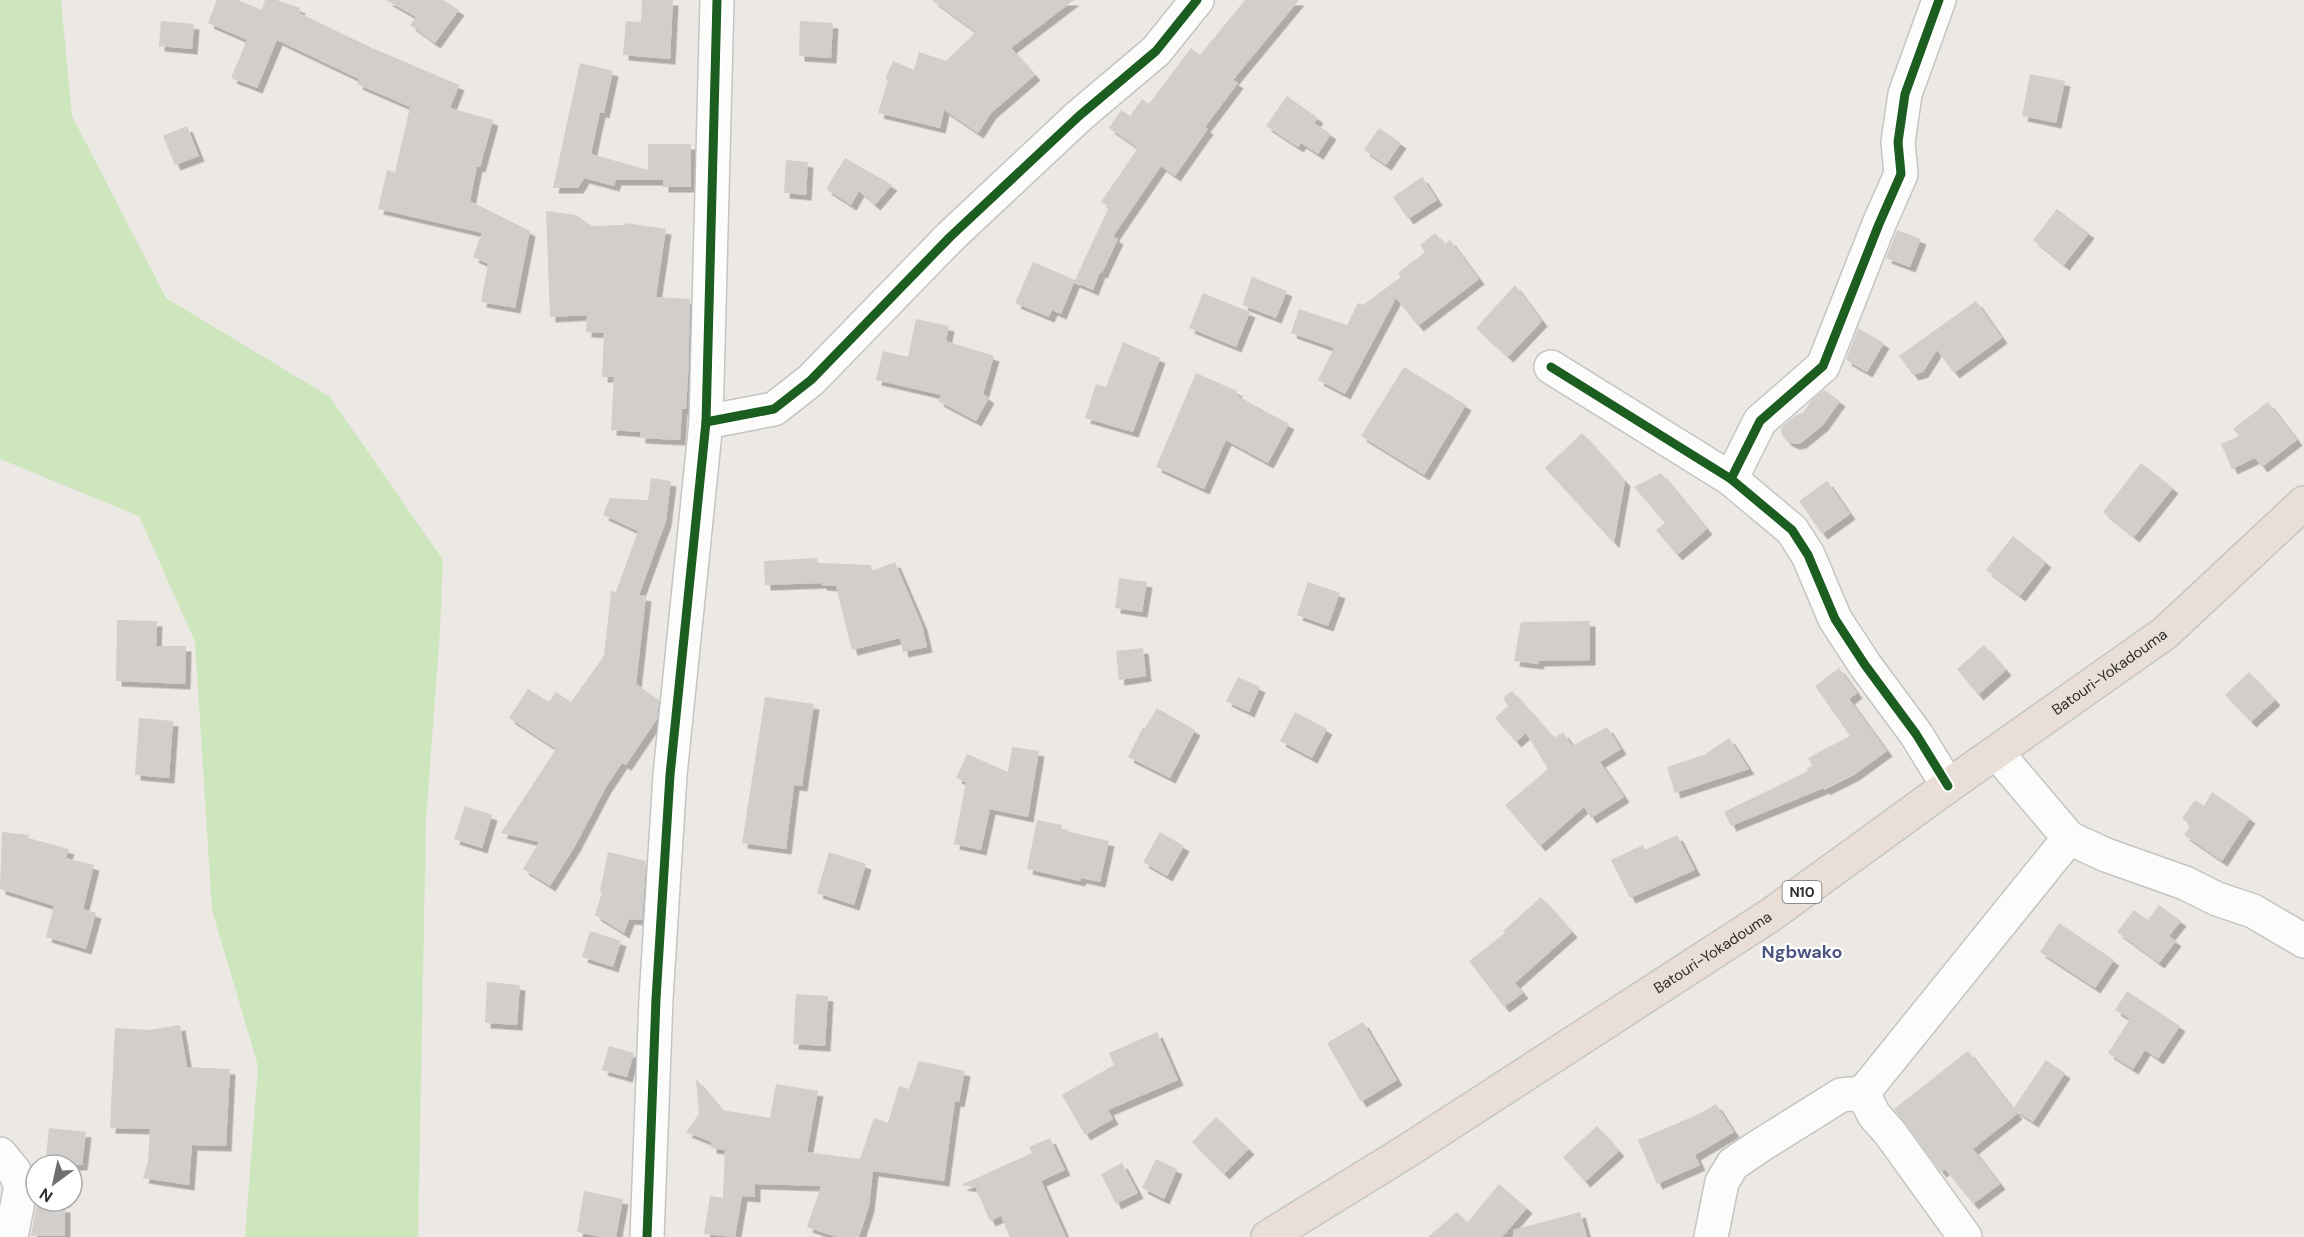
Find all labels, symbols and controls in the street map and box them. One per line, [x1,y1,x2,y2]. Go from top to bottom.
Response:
street label: Batouri-Yokadouma [2048,624,2171,720]
road number: N10 [1782,881,1822,903]
street label: Batouri-Yokadouma [1650,907,1776,998]
district label: Ngbwako [1762,940,1842,964]
north arrow [24,1153,84,1213]
text: N [35,1183,57,1207]

